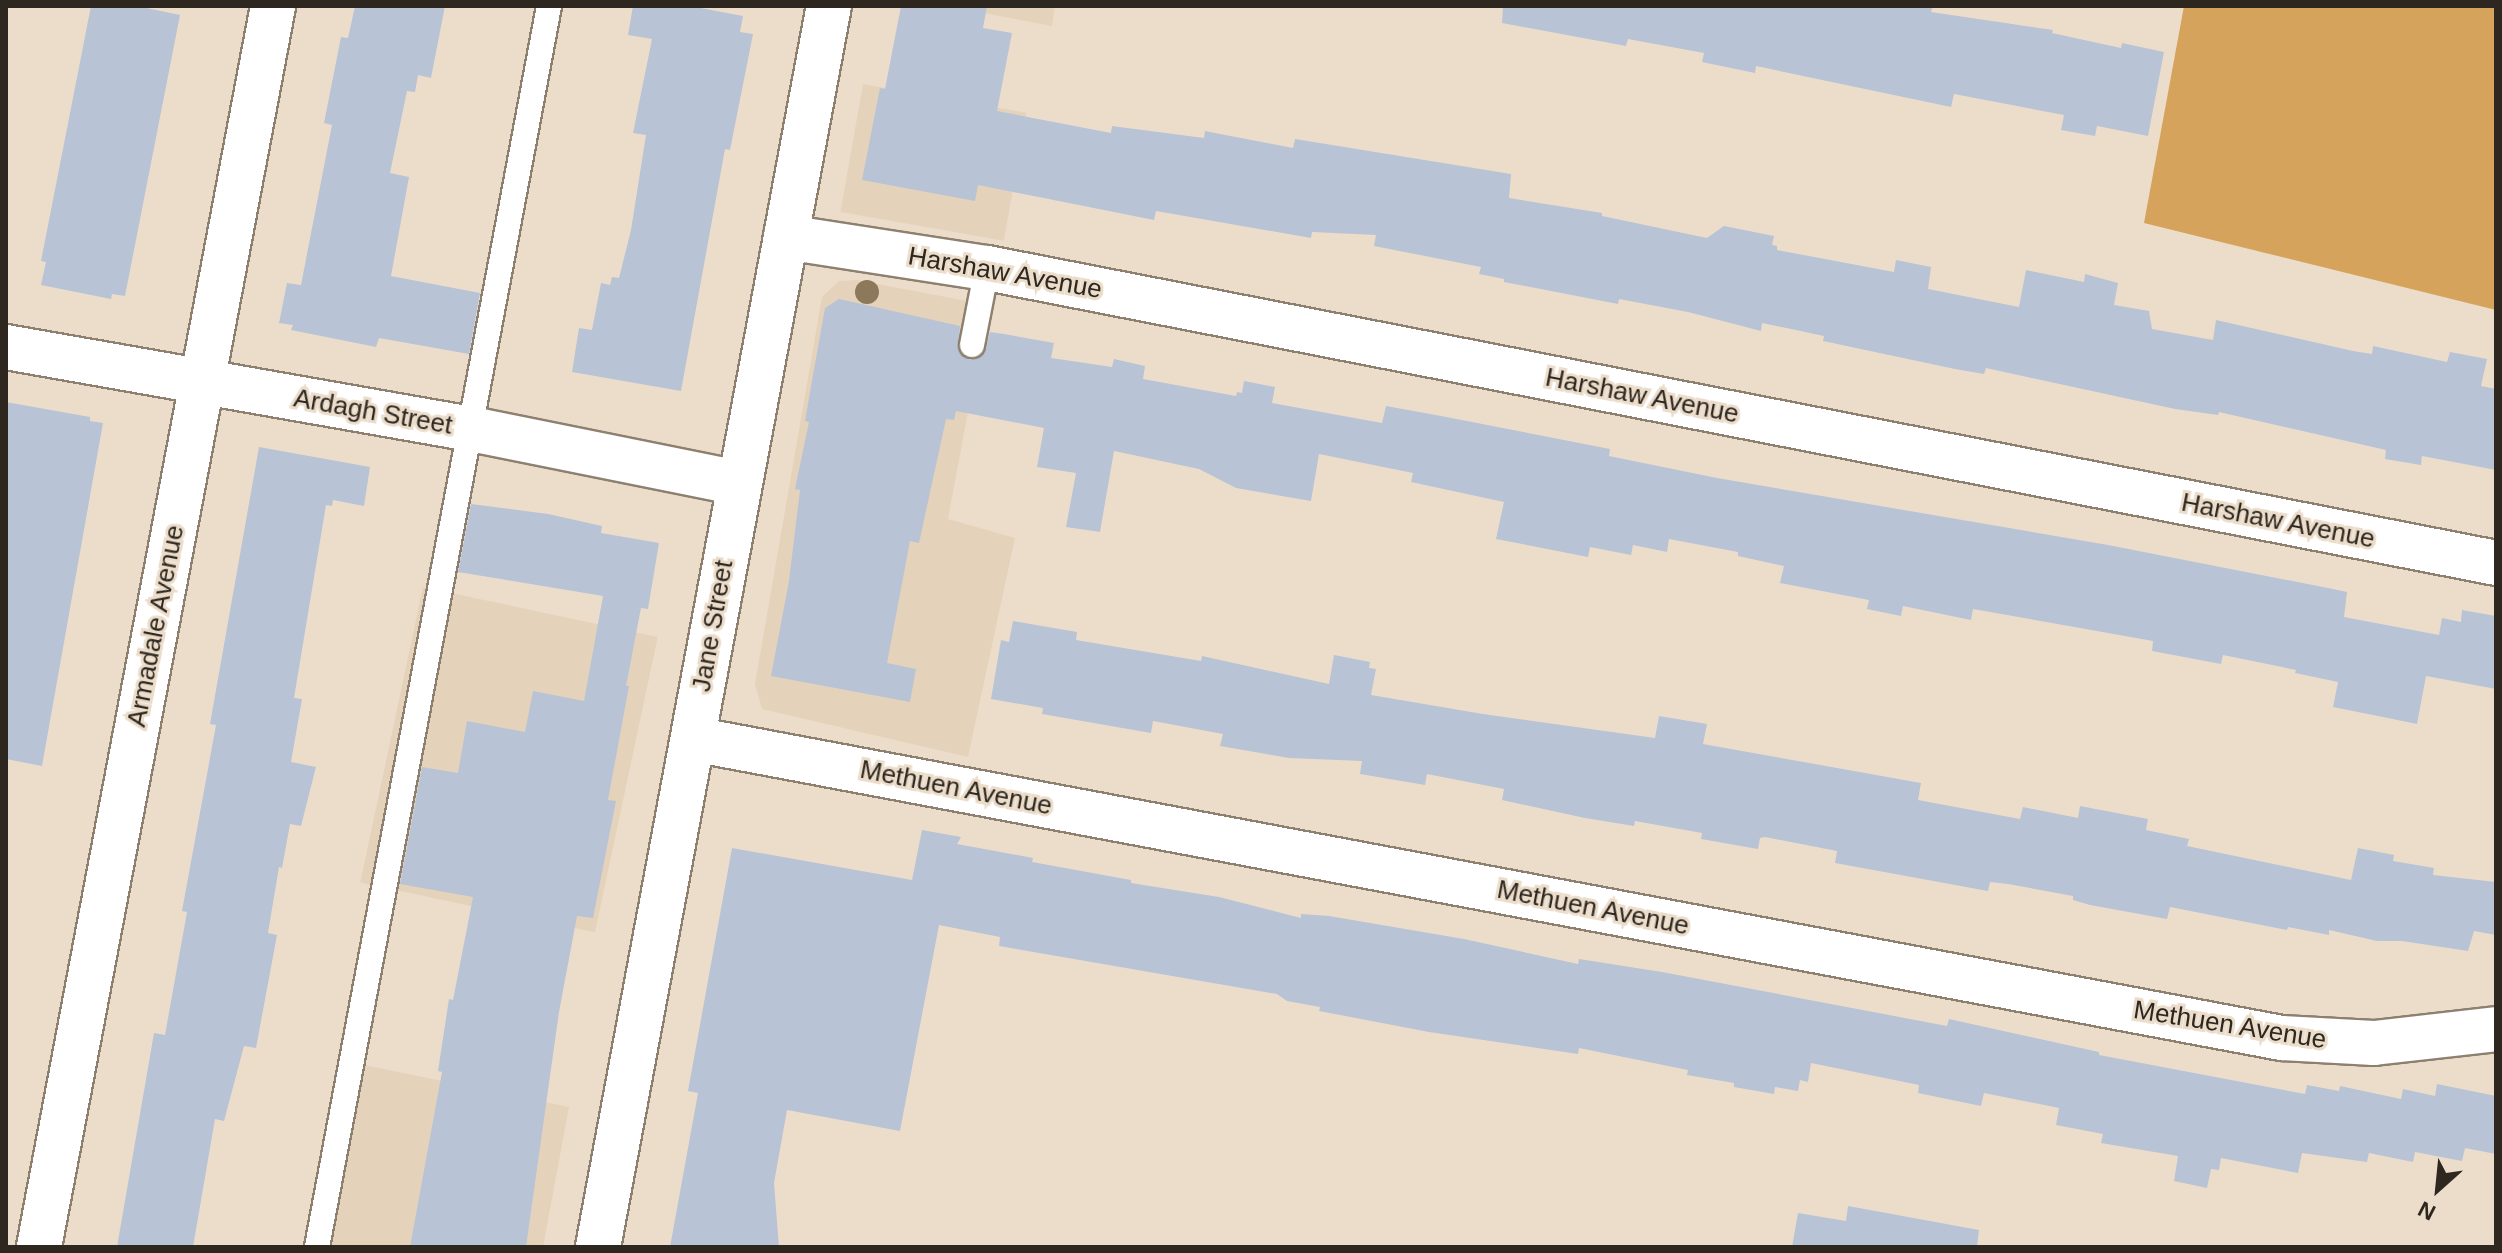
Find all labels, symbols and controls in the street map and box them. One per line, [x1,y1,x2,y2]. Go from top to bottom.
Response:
street label: Harshaw Avenue [905,240,1105,306]
street label: Harshaw Avenue [1542,362,1742,430]
street label: Ardagh Street [291,383,455,441]
street label: Harshaw Avenue [2178,487,2378,555]
street label: Armadale Avenue [121,522,191,730]
street label: Jane Street [686,558,740,694]
street label: Methuen Avenue [857,754,1055,822]
street label: Methuen Avenue [1494,874,1692,942]
street label: Methuen Avenue [2131,994,2329,1056]
north arrow [2398,1149,2478,1229]
text: N [2414,1196,2440,1226]

